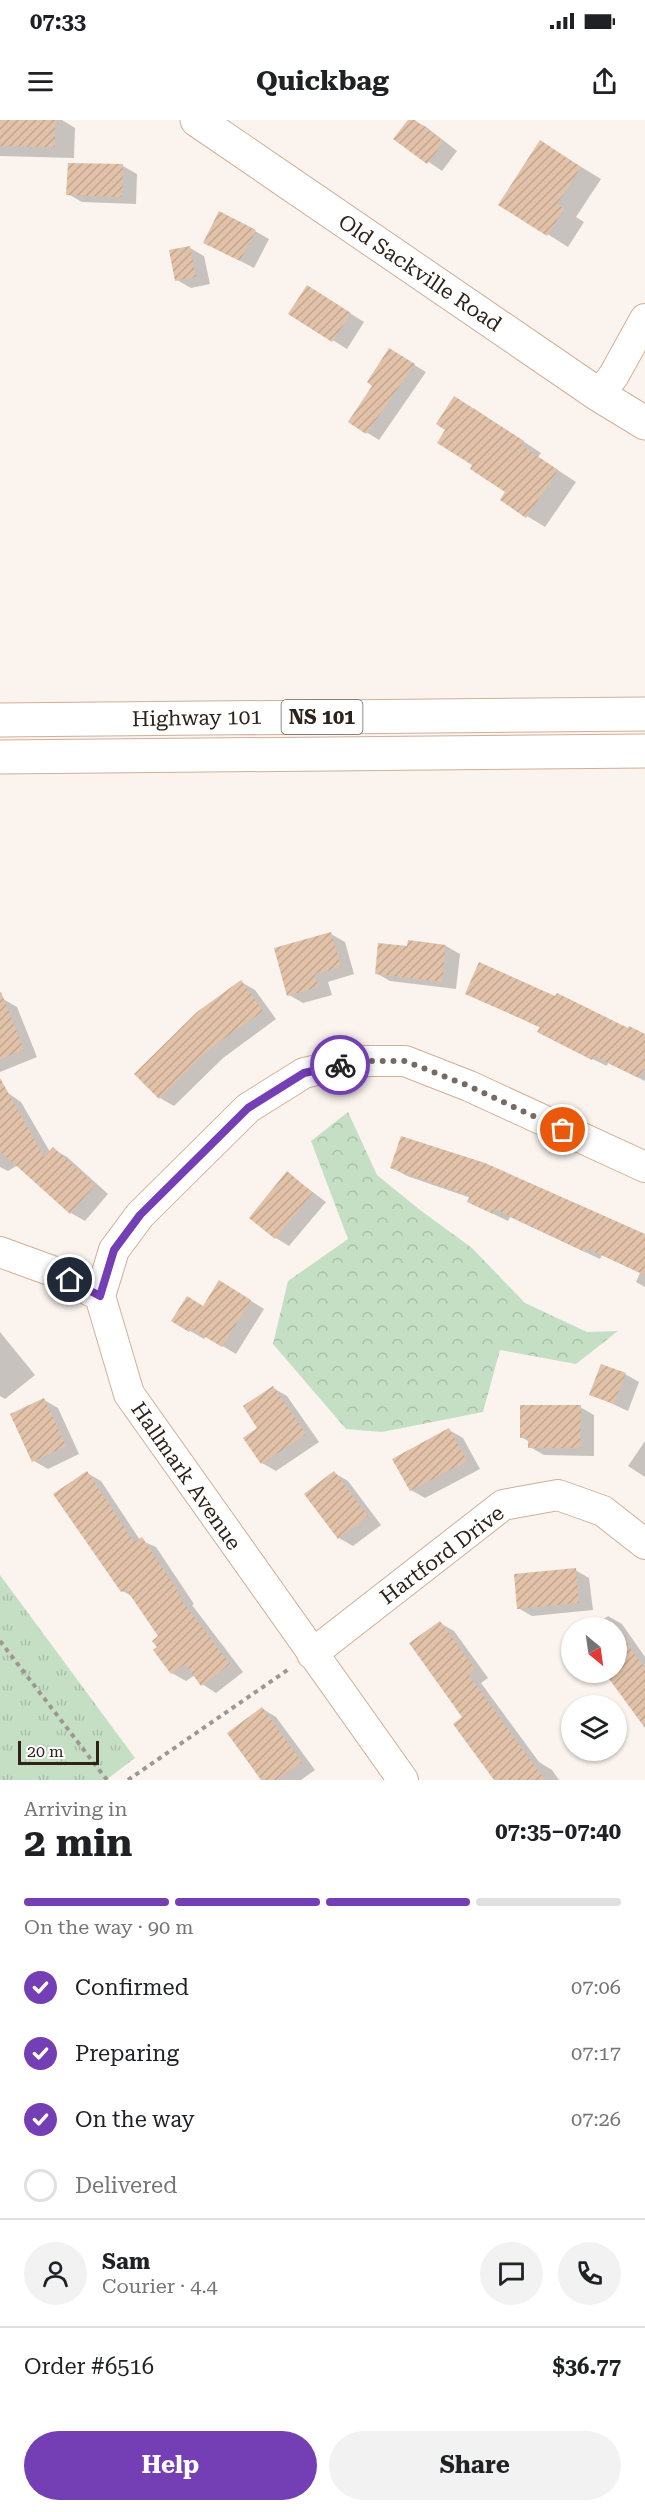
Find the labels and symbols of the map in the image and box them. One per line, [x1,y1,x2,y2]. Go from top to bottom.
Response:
street label: Old Sackville Road [334,210,506,337]
road number: NS 101 [282,700,362,734]
street label: Highway 101 [132,705,262,731]
courier [310,1035,370,1095]
pin [537,1104,588,1155]
pin [44,1254,95,1305]
street label: Hallmark Avenue [126,1398,246,1554]
street label: Hartford Drive [375,1501,509,1609]
north arrow [561,1617,627,1683]
scale bar [18,1738,99,1766]

